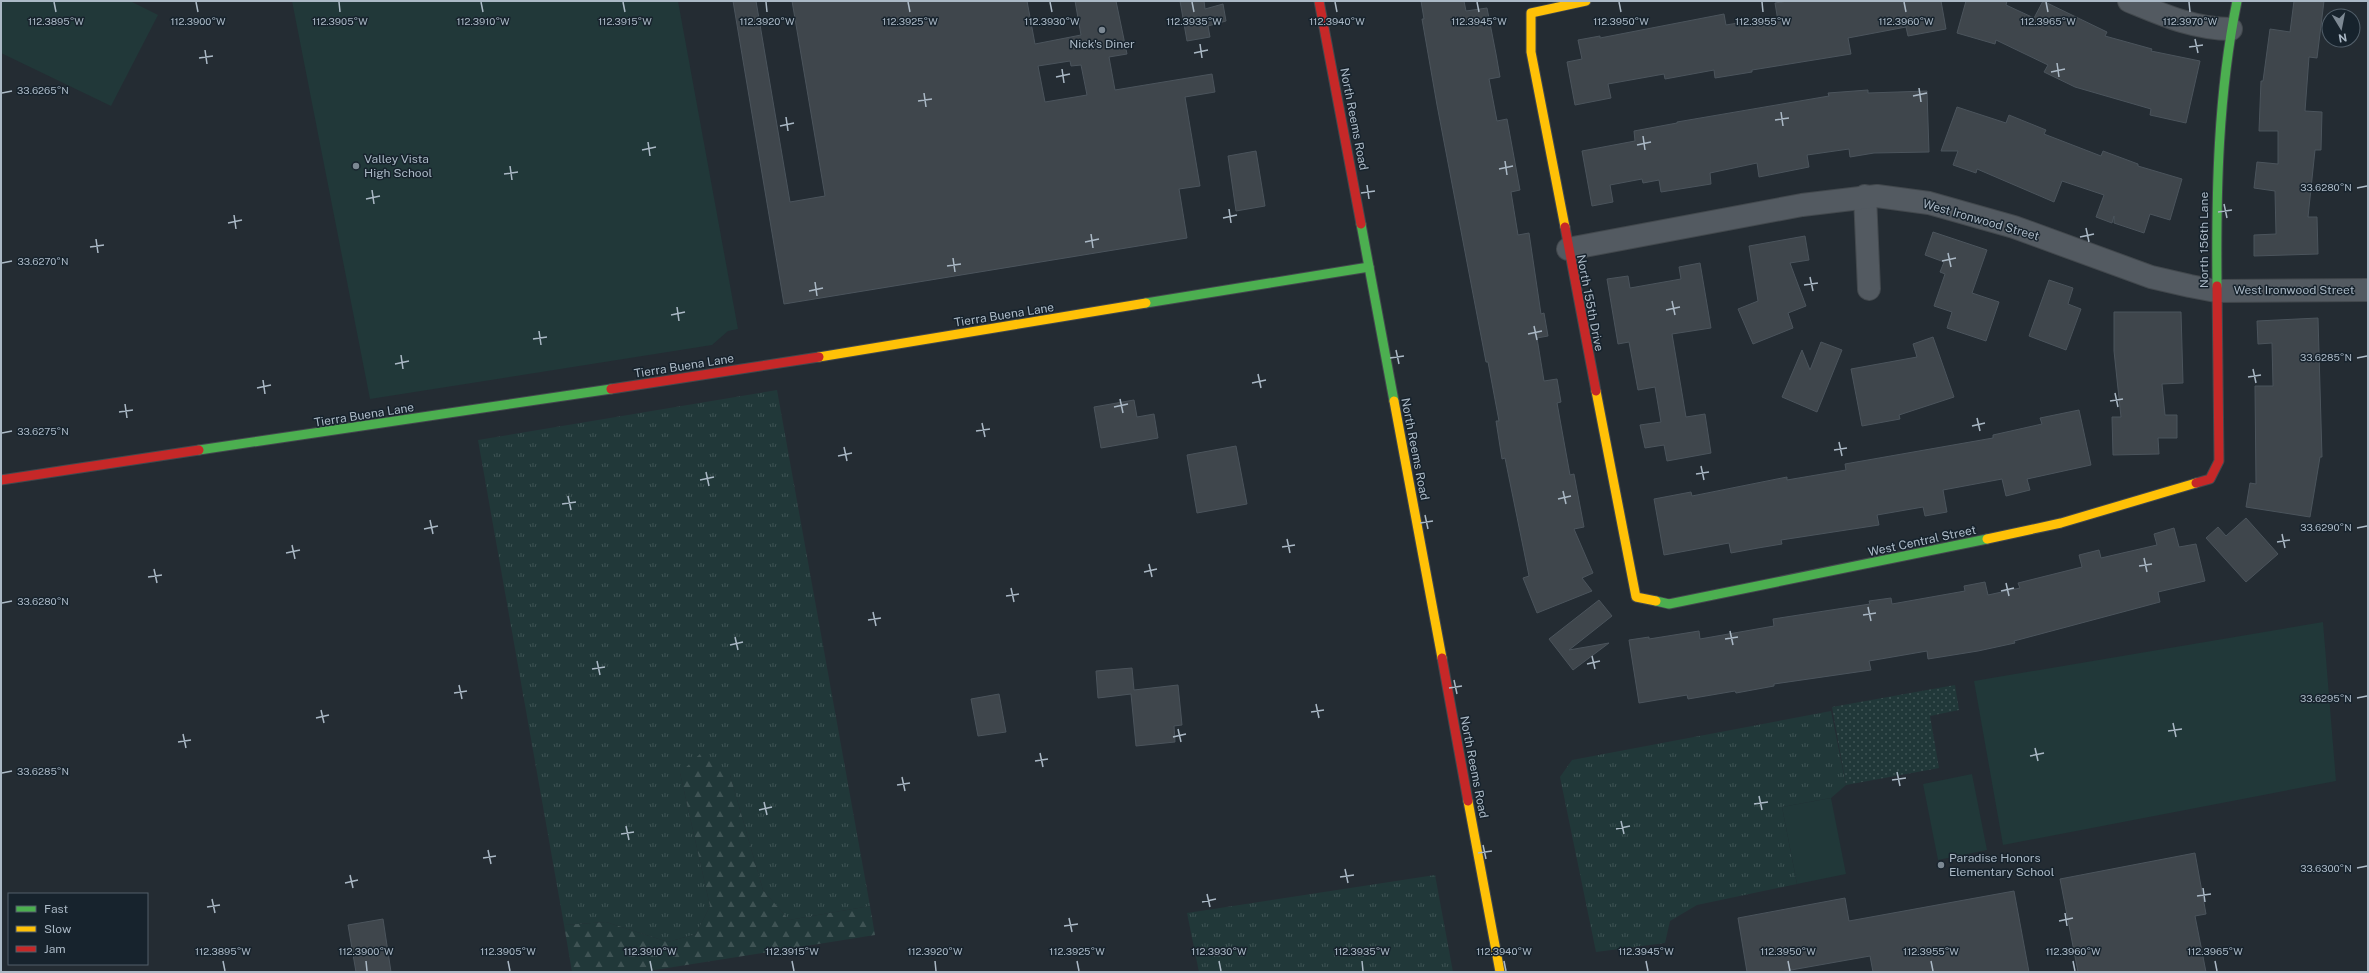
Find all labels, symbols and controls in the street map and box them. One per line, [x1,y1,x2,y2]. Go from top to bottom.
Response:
north arrow [2321,8,2361,48]
text: 112.3895°W [28,15,84,27]
text: 112.3900°W [170,15,226,27]
text: 112.3905°W [312,15,368,27]
text: 112.3910°W [456,15,510,27]
text: 112.3915°W [598,15,652,27]
text: 112.3920°W [739,15,795,27]
text: 112.3925°W [882,15,938,27]
text: 112.3930°W [1024,15,1080,27]
text: 112.3935°W [1166,15,1222,27]
text: 112.3940°W [1309,15,1365,27]
text: 112.3945°W [1451,15,1507,27]
text: 112.3950°W [1593,15,1649,27]
text: 112.3955°W [1735,15,1791,27]
text: 112.3960°W [1878,15,1934,27]
text: 112.3965°W [2020,15,2076,27]
text: 112.3970°W [2163,15,2218,27]
marker: Nick's Diner [1097,25,1107,35]
text: N [2337,31,2348,45]
place label: Nick's Diner [1069,37,1135,51]
street label: North Reems Road [1337,67,1371,171]
text: 33.6265°N [17,84,69,96]
place label: Valley Vista High School [364,152,432,180]
marker: Valley Vista High School [351,161,361,171]
text: 33.6280°N [2300,181,2352,193]
street label: North 156th Lane [2197,192,2211,288]
street label: West Ironwood Street [1921,197,2041,243]
street label: North 155th Drive [1574,253,1606,353]
text: 33.6270°N [17,255,69,267]
street label: West Ironwood Street [2234,283,2355,297]
street label: Tierra Buena Lane [953,300,1055,330]
street label: Tierra Buena Lane [633,351,735,381]
text: 33.6285°N [2300,351,2352,363]
street label: North Reems Road [1398,397,1432,501]
street label: Tierra Buena Lane [313,400,415,430]
text: 33.6275°N [17,425,69,437]
text: 33.6290°N [2300,521,2352,533]
street label: West Central Street [1867,523,1978,559]
text: 33.6280°N [17,595,69,607]
text: 33.6295°N [2300,692,2352,704]
street label: North Reems Road [1457,715,1491,819]
text: 33.6285°N [17,765,69,777]
place label: Paradise Honors Elementary School [1949,851,2055,879]
marker: Paradise Honors Elementary School [1936,860,1946,870]
text: 33.6300°N [2300,862,2352,874]
legend [8,893,148,965]
text: Fast [44,902,69,916]
text: Slow [44,922,72,936]
text: Jam [44,942,66,956]
text: 112.3895°W [195,945,251,957]
text: 112.3900°W [338,945,394,957]
text: 112.3905°W [480,945,536,957]
text: 112.3910°W [623,945,677,957]
text: 112.3915°W [765,945,819,957]
text: 112.3920°W [907,945,963,957]
text: 112.3925°W [1049,945,1105,957]
text: 112.3930°W [1191,945,1247,957]
text: 112.3935°W [1334,945,1390,957]
text: 112.3940°W [1476,945,1532,957]
text: 112.3945°W [1618,945,1674,957]
text: 112.3950°W [1760,945,1816,957]
text: 112.3955°W [1903,945,1959,957]
text: 112.3960°W [2045,945,2101,957]
text: 112.3965°W [2187,945,2243,957]

